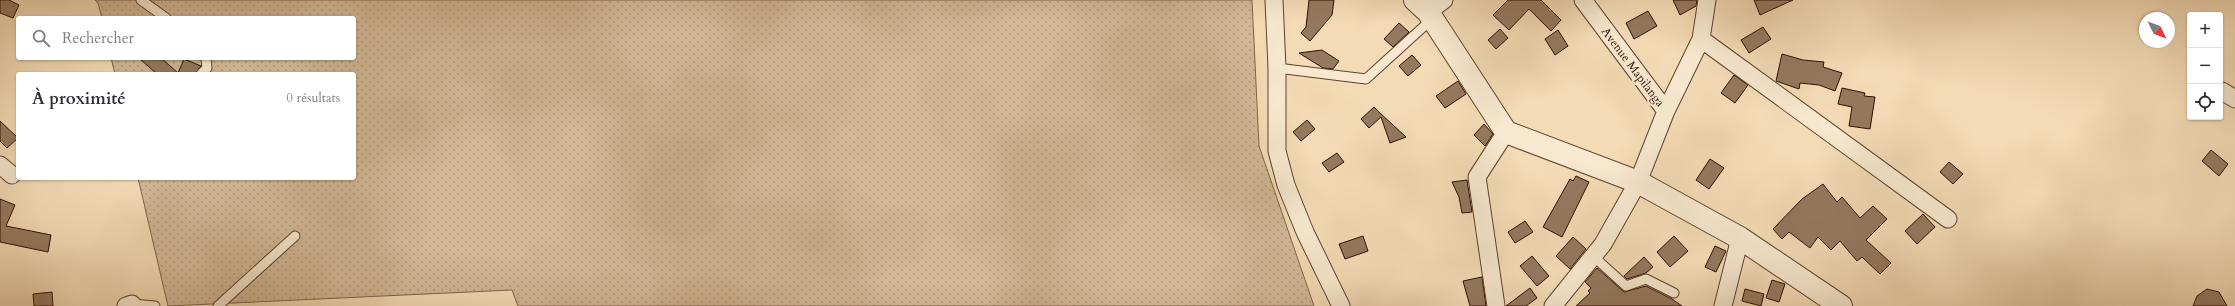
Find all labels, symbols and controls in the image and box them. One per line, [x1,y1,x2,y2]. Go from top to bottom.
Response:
north arrow [2139,12,2175,48]
map controls [2187,12,2223,120]
button: + [2187,12,2223,48]
search box [16,16,356,60]
street label: Avenue Mapilanga [1598,24,1669,111]
icon: search [30,27,52,49]
text: Rechercher [62,28,134,48]
button: − [2187,48,2223,84]
button: locate [2187,84,2223,120]
text: À proximité [32,87,126,110]
text: 0 résultats [286,89,340,107]

